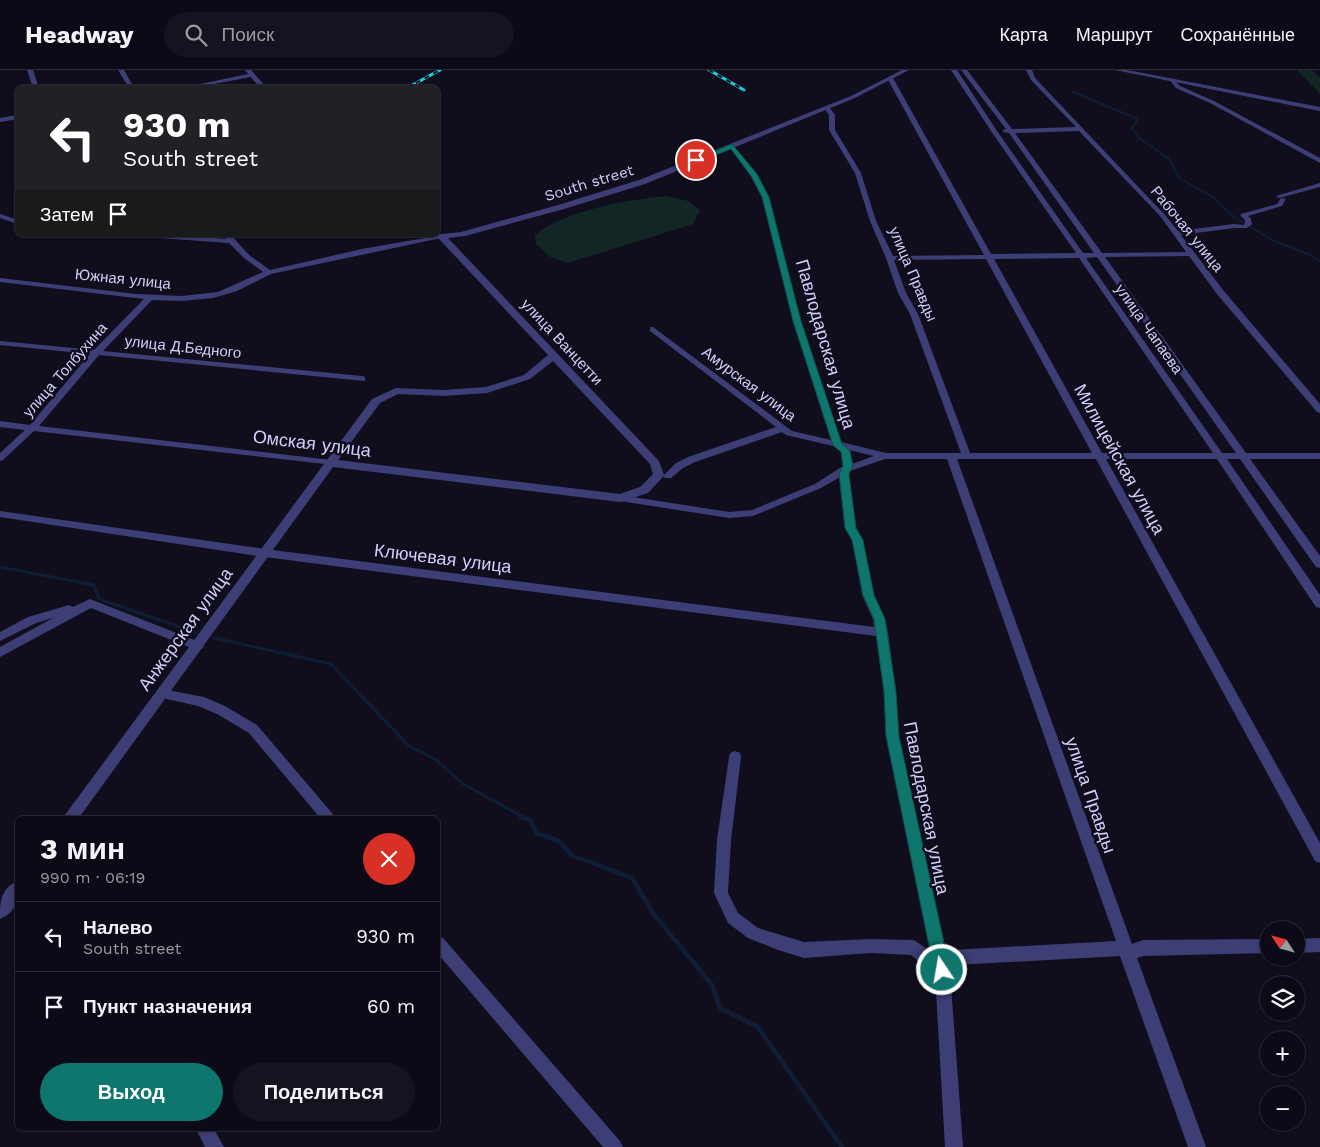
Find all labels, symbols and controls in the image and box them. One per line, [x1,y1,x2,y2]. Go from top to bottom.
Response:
search box [164,12,514,57]
text: Headway [25,21,134,49]
icon: search [182,21,210,49]
text: Поиск [222,23,274,46]
text: Карта [1000,24,1048,45]
text: Маршрут [1076,24,1152,45]
text: Сохранённые [1180,24,1295,45]
text: 930 m [123,104,231,146]
icon: left [40,105,105,170]
pin [675,139,717,181]
text: South street [123,146,258,171]
icon: arrive [682,146,710,174]
street label: South street [542,161,636,205]
street label: Рабочая улица [1147,182,1227,276]
icon: arrive [104,200,132,228]
text: Затем [40,203,94,226]
street label: улица Правды [885,224,941,324]
street label: Павлодарская улица [792,257,861,432]
street label: Южная улица [74,265,172,293]
street label: улица Чапаева [1111,281,1187,378]
street label: улица Ванцетти [517,295,607,389]
street label: улица Толбухина [19,319,111,421]
street label: улица Д.Бедного [124,332,242,362]
street label: Амурская улица [698,343,800,426]
street label: Милицейская улица [1070,380,1170,539]
street label: Омская улица [252,425,373,461]
street label: Ключевая улица [373,539,514,577]
street label: Анжерская улица [133,563,237,695]
street label: Павлодарская улица [900,720,954,897]
street label: улица Правды [1061,734,1121,856]
text: 3 мин [40,831,125,866]
button: close [363,833,415,885]
text: 990 m · 06:19 [40,868,145,887]
text: Налево [83,916,153,939]
north arrow [1260,921,1305,966]
map controls [1260,921,1305,1131]
icon: left [40,923,68,951]
text: 930 m [356,925,415,948]
text: South street [83,939,181,958]
position arrow [915,943,967,995]
button: layers [1260,976,1305,1021]
icon: arrive [40,993,68,1021]
text: Пункт назначения [83,995,252,1018]
text: 60 m [367,995,415,1018]
button: + [1260,1031,1305,1076]
button: Выход [40,1063,223,1121]
button: Поделиться [233,1063,415,1121]
button: − [1260,1086,1305,1131]

